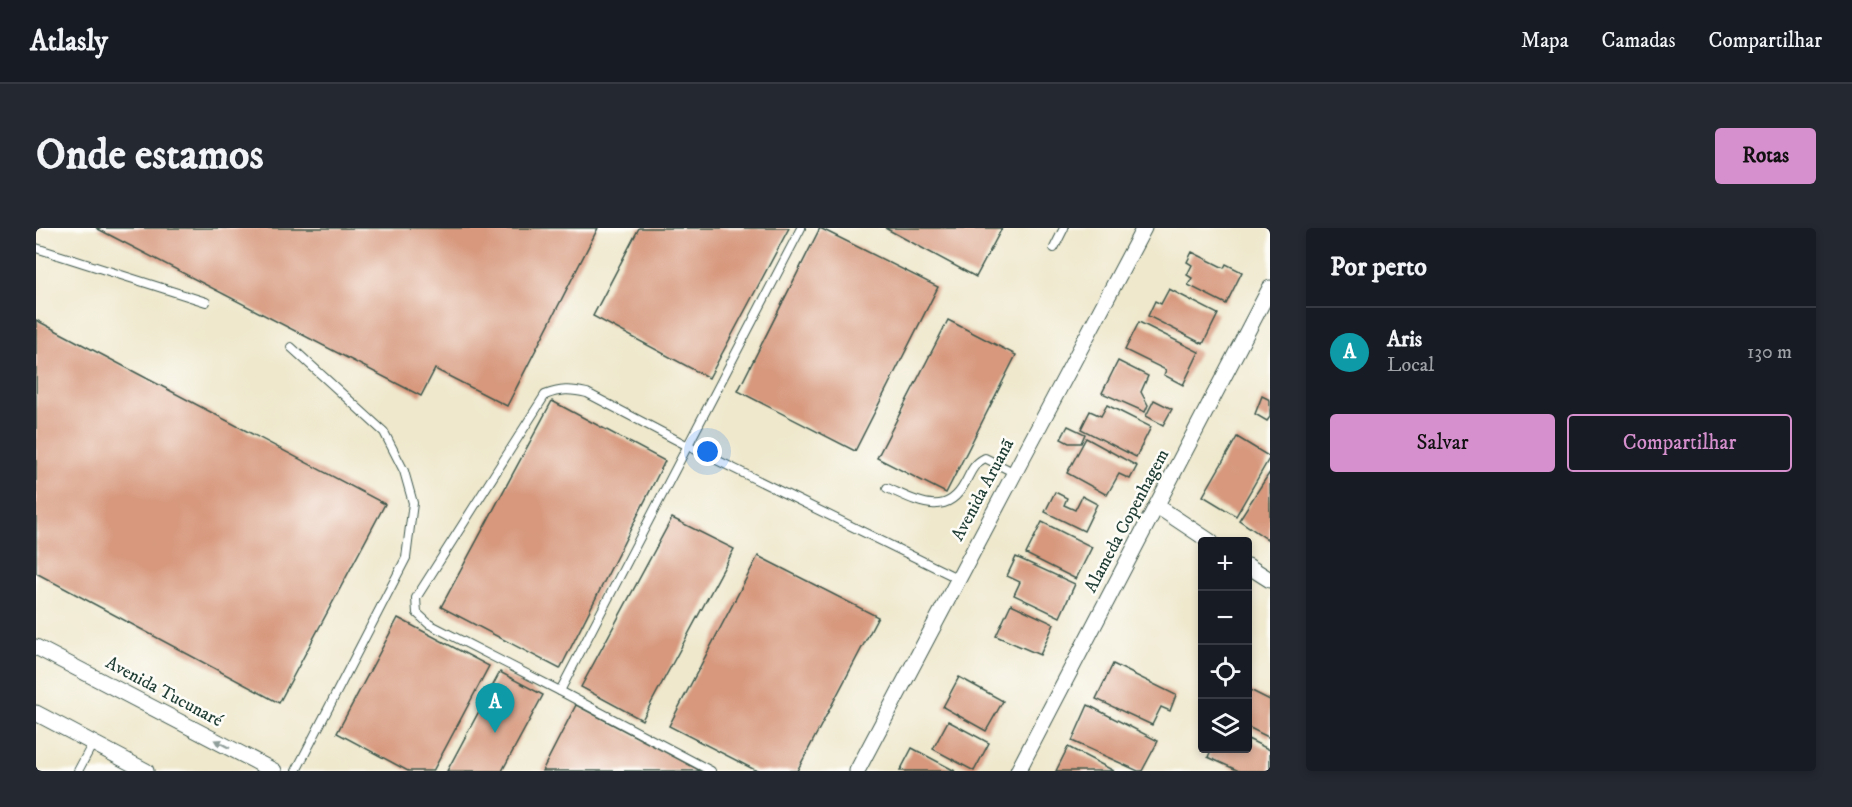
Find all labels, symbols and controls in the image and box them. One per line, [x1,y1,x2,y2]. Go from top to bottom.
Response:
text: Atlasly [30,24,108,59]
text: Mapa [1521,28,1569,54]
text: Camadas [1602,28,1676,54]
text: Compartilhar [1709,28,1822,54]
button: Rotas [1715,128,1816,184]
text: Onde estamos [36,130,264,182]
text: Por perto [1330,251,1427,284]
text: Aris [1387,326,1422,353]
text: A [1343,340,1356,365]
text: 130 m [1747,340,1792,365]
text: Local [1387,353,1434,378]
button: Salvar [1330,414,1555,472]
button: Compartilhar [1567,414,1792,472]
street label: Avenida Aruanã [947,435,1019,545]
your location [693,437,722,466]
street label: Alameda Copenhagem [1080,445,1174,597]
map controls [1198,537,1252,753]
button: + [1198,537,1252,591]
button: − [1198,591,1252,645]
button: locate [1198,645,1252,699]
street label: Avenida Tucunaré [102,652,227,732]
pin: A [476,684,514,733]
button: layers [1198,699,1252,753]
one-way arrow [214,739,231,749]

